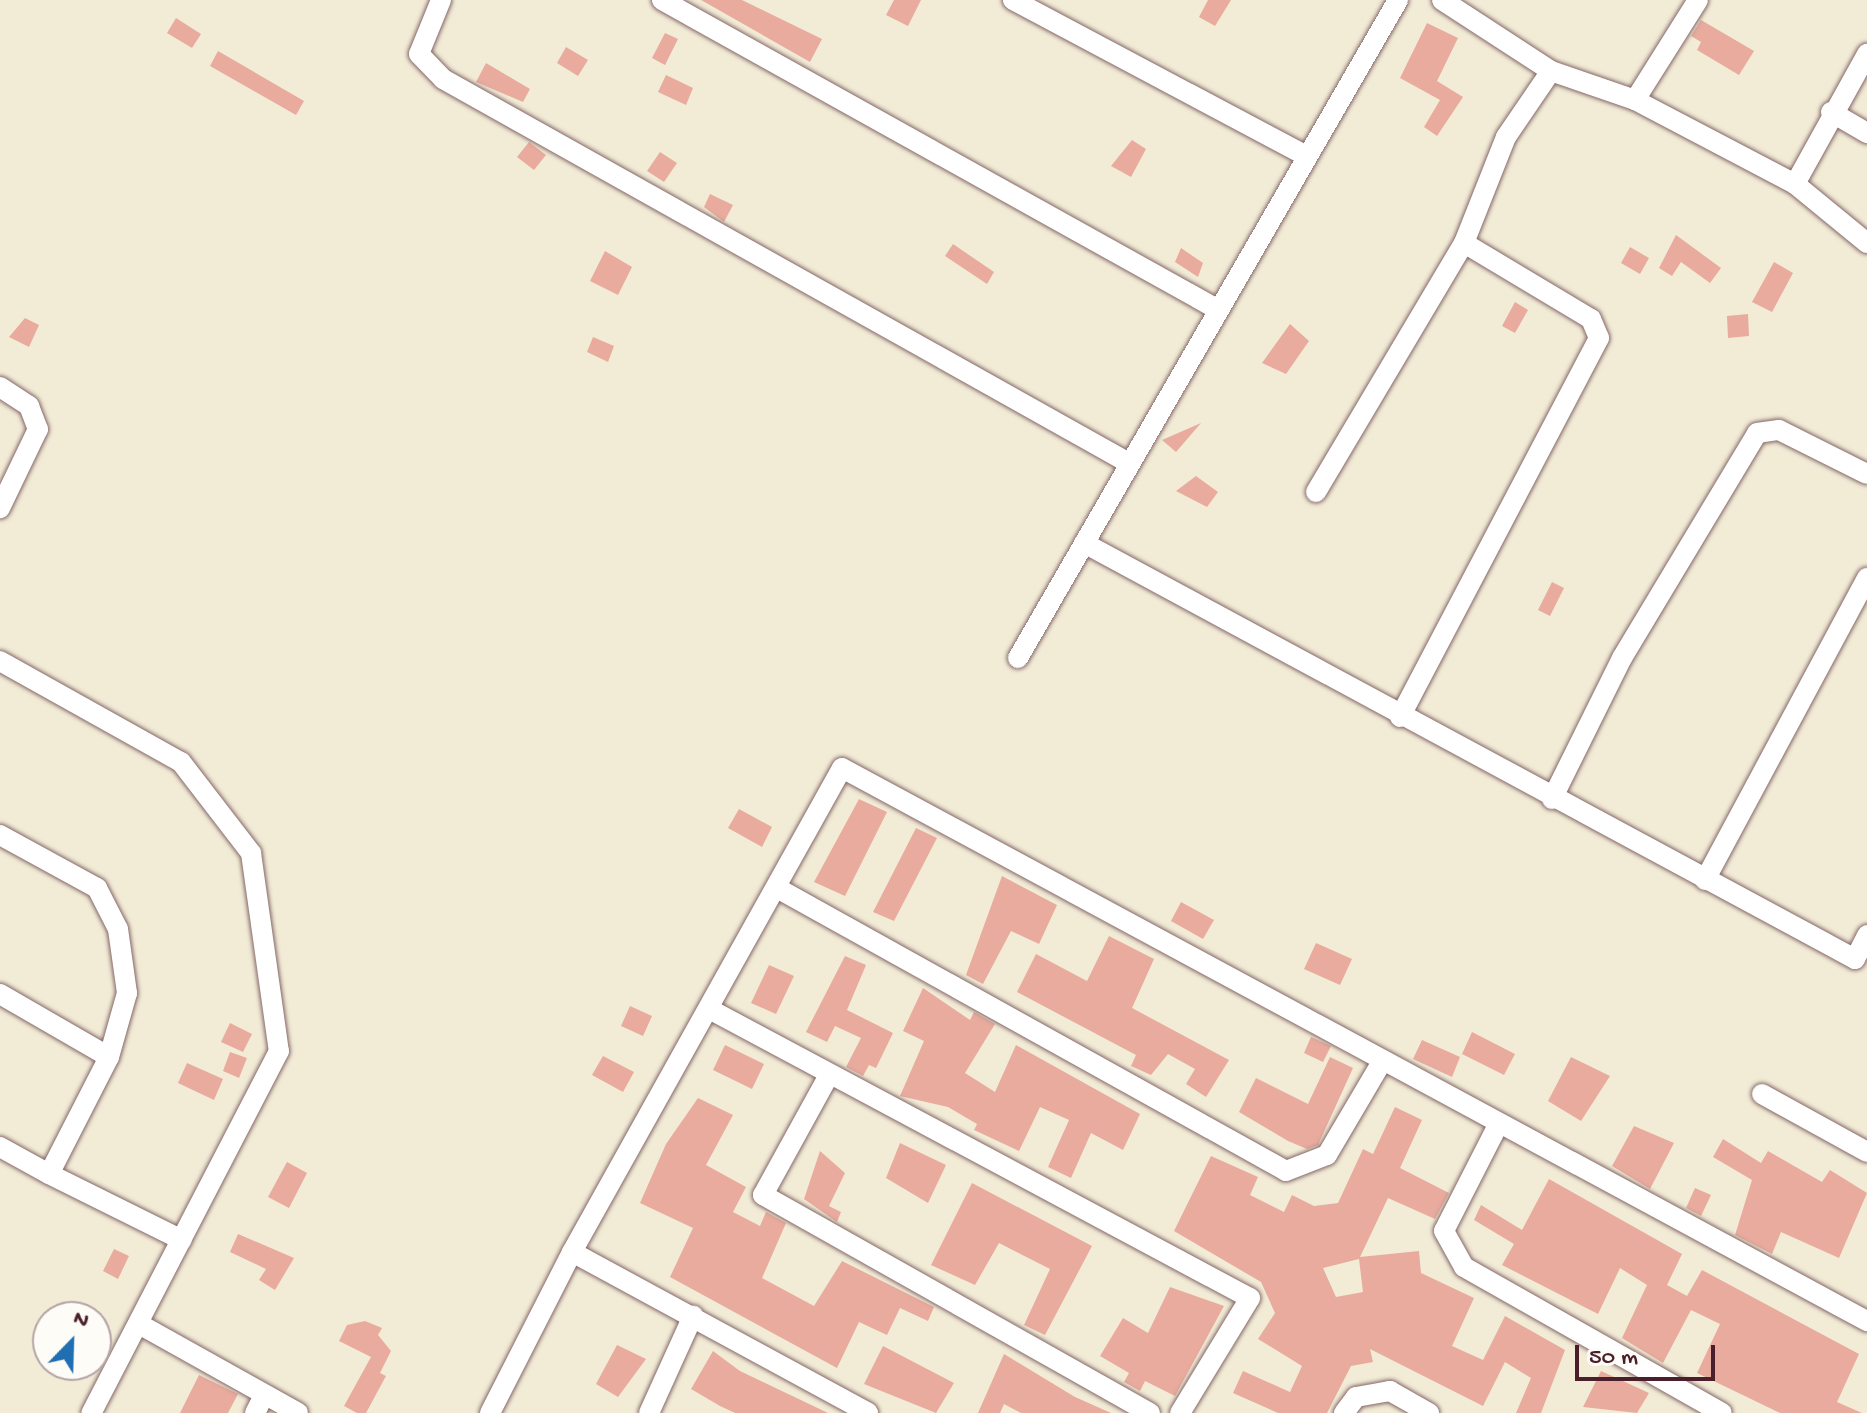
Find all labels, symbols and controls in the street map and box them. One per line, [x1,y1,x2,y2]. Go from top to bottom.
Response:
north arrow [32,1301,112,1381]
text: N [69,1306,92,1336]
scale bar [1579,1329,1719,1379]
text: 50 m [1589,1344,1638,1373]

